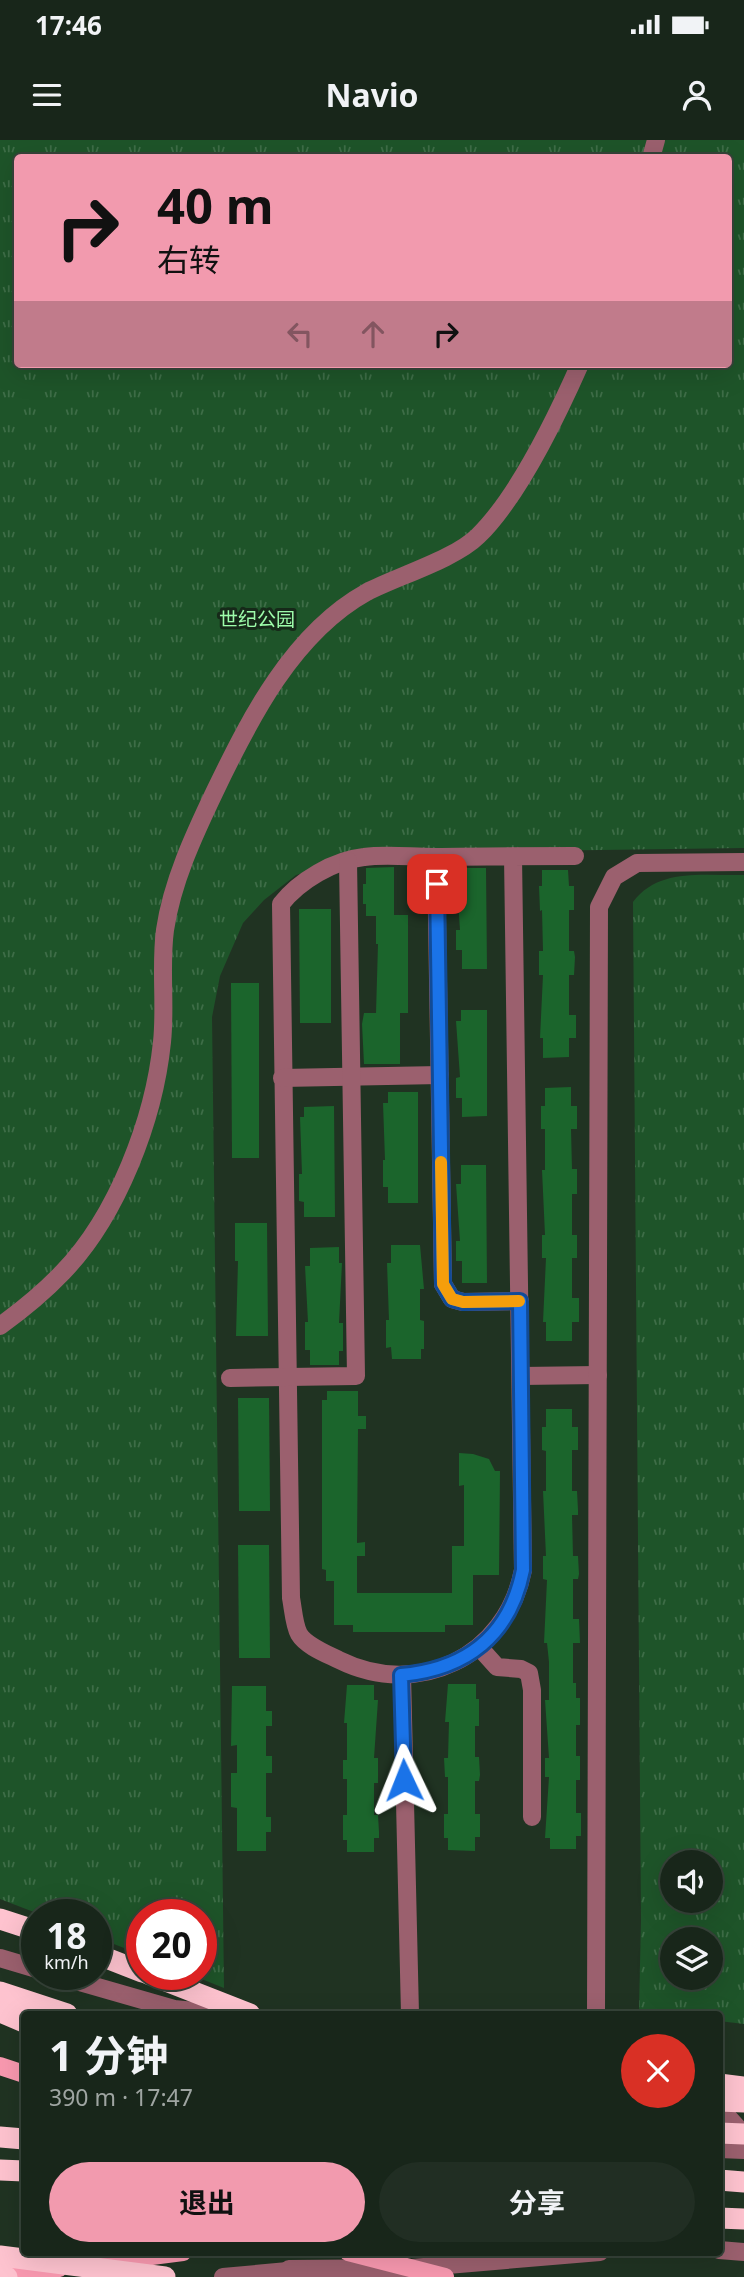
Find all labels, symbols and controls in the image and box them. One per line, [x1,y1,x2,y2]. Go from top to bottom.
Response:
text: 17:46 [35,7,102,43]
text: Navio [325,73,419,116]
icon: menu [28,76,66,114]
icon: person [678,76,716,114]
text: 40 m [157,172,274,238]
icon: right [42,182,133,273]
text: 右转 [157,238,221,281]
icon: left [281,315,319,353]
icon: ahead [354,315,392,353]
icon: right [427,315,465,353]
park label: 世纪公园 [219,606,295,632]
pin [407,854,467,914]
icon: arrive [418,865,456,903]
position arrow [367,1743,441,1817]
map controls [660,1850,723,1990]
button: sound [660,1850,723,1913]
speed limit sign: 20 [126,1899,217,1990]
text: 18 [46,1912,87,1959]
button: layers [660,1927,723,1990]
text: km/h [44,1950,89,1974]
text: 1 分钟 [49,2026,168,2083]
button: close [621,2034,695,2108]
text: 390 m · 17:47 [49,2081,193,2113]
button: 退出 [49,2162,365,2242]
button: 分享 [379,2162,695,2242]

